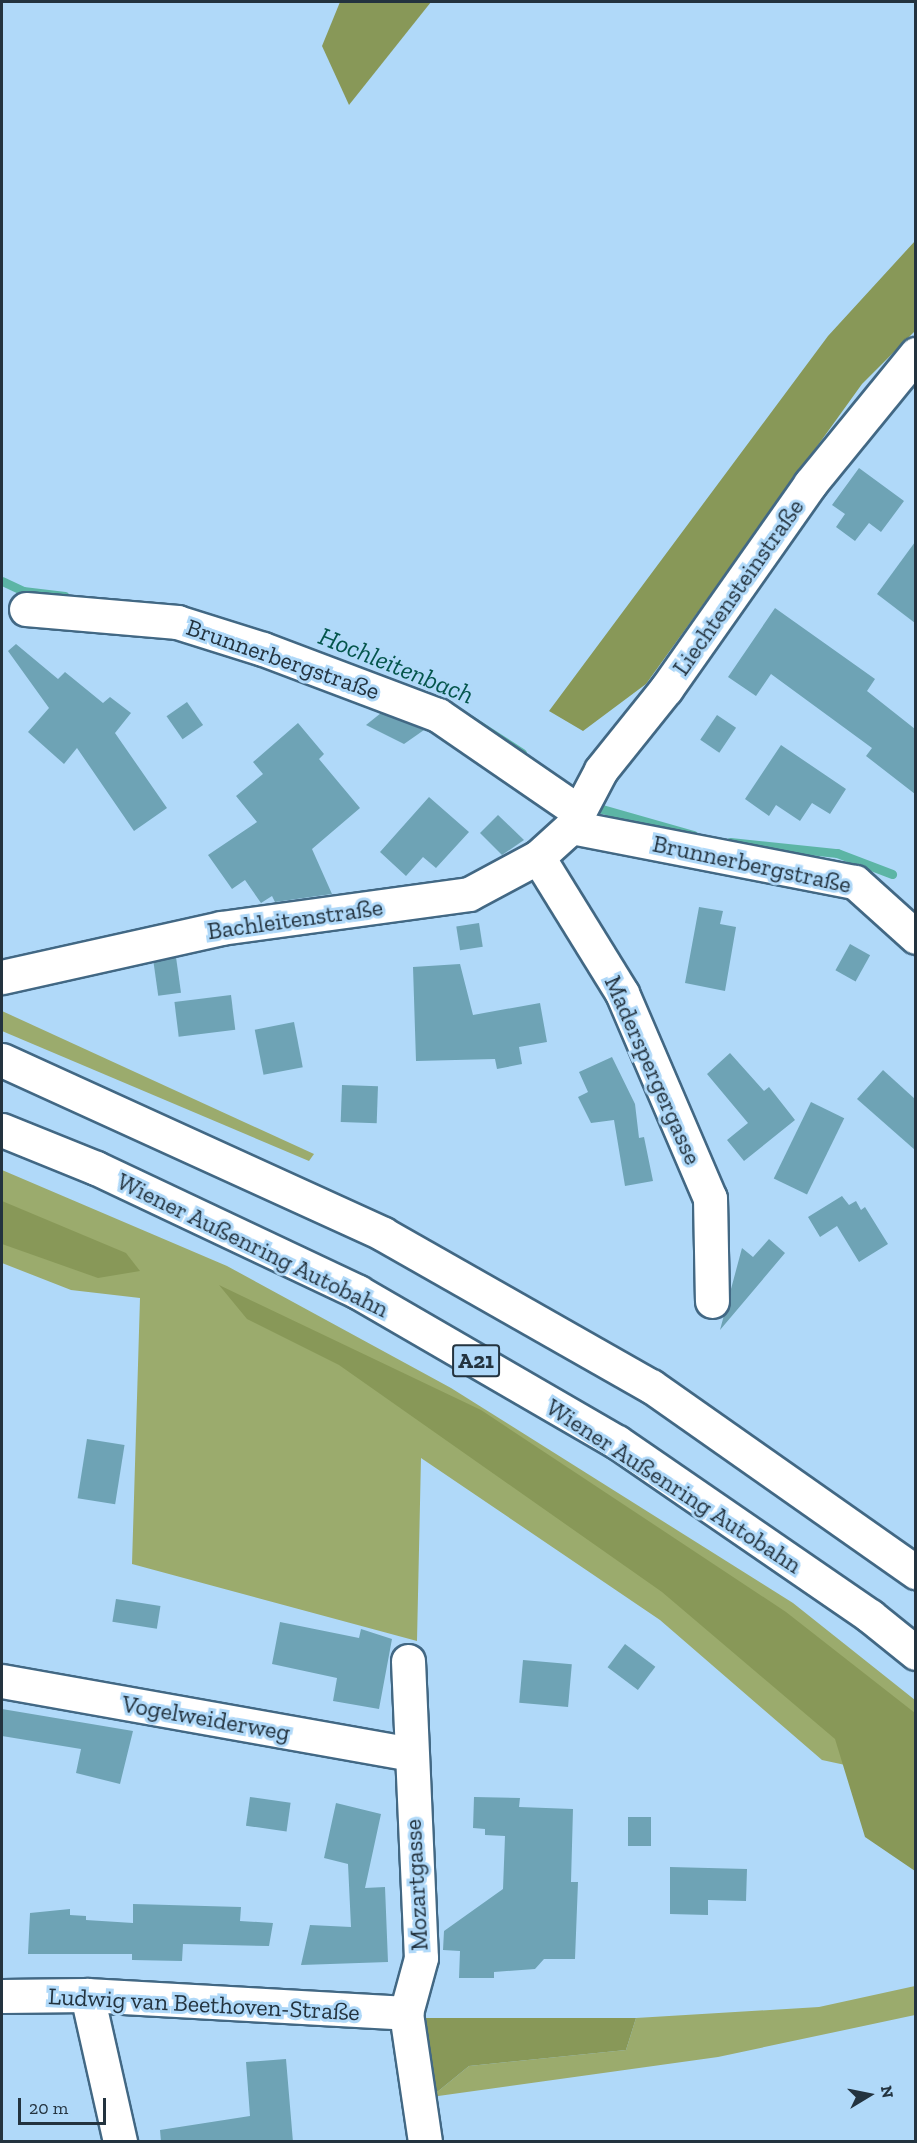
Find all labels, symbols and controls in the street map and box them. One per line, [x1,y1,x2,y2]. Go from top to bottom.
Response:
street label: Liechtensteinstraße [666,493,810,681]
street label: Brunnerbergstraße [183,612,383,706]
water label: Hochleitenbach [314,621,478,711]
street label: Brunnerbergstraße [650,829,854,899]
street label: Bachleitenstraße [205,892,385,946]
street label: Maderspergergasse [598,971,708,1169]
street label: Wiener Außenring Autobahn [112,1166,394,1324]
road number: A21 [452,1342,500,1380]
street label: Wiener Außenring Autobahn [540,1392,808,1580]
street label: Vogelweiderweg [120,1689,292,1747]
street label: Mozartgasse [398,1818,434,1952]
street label: Ludwig van Beethoven-Straße [47,1981,361,2027]
north arrow [839,2065,899,2125]
text: N [877,2084,898,2099]
scale bar [21,2086,110,2124]
text: 20 m [29,2097,68,2119]

